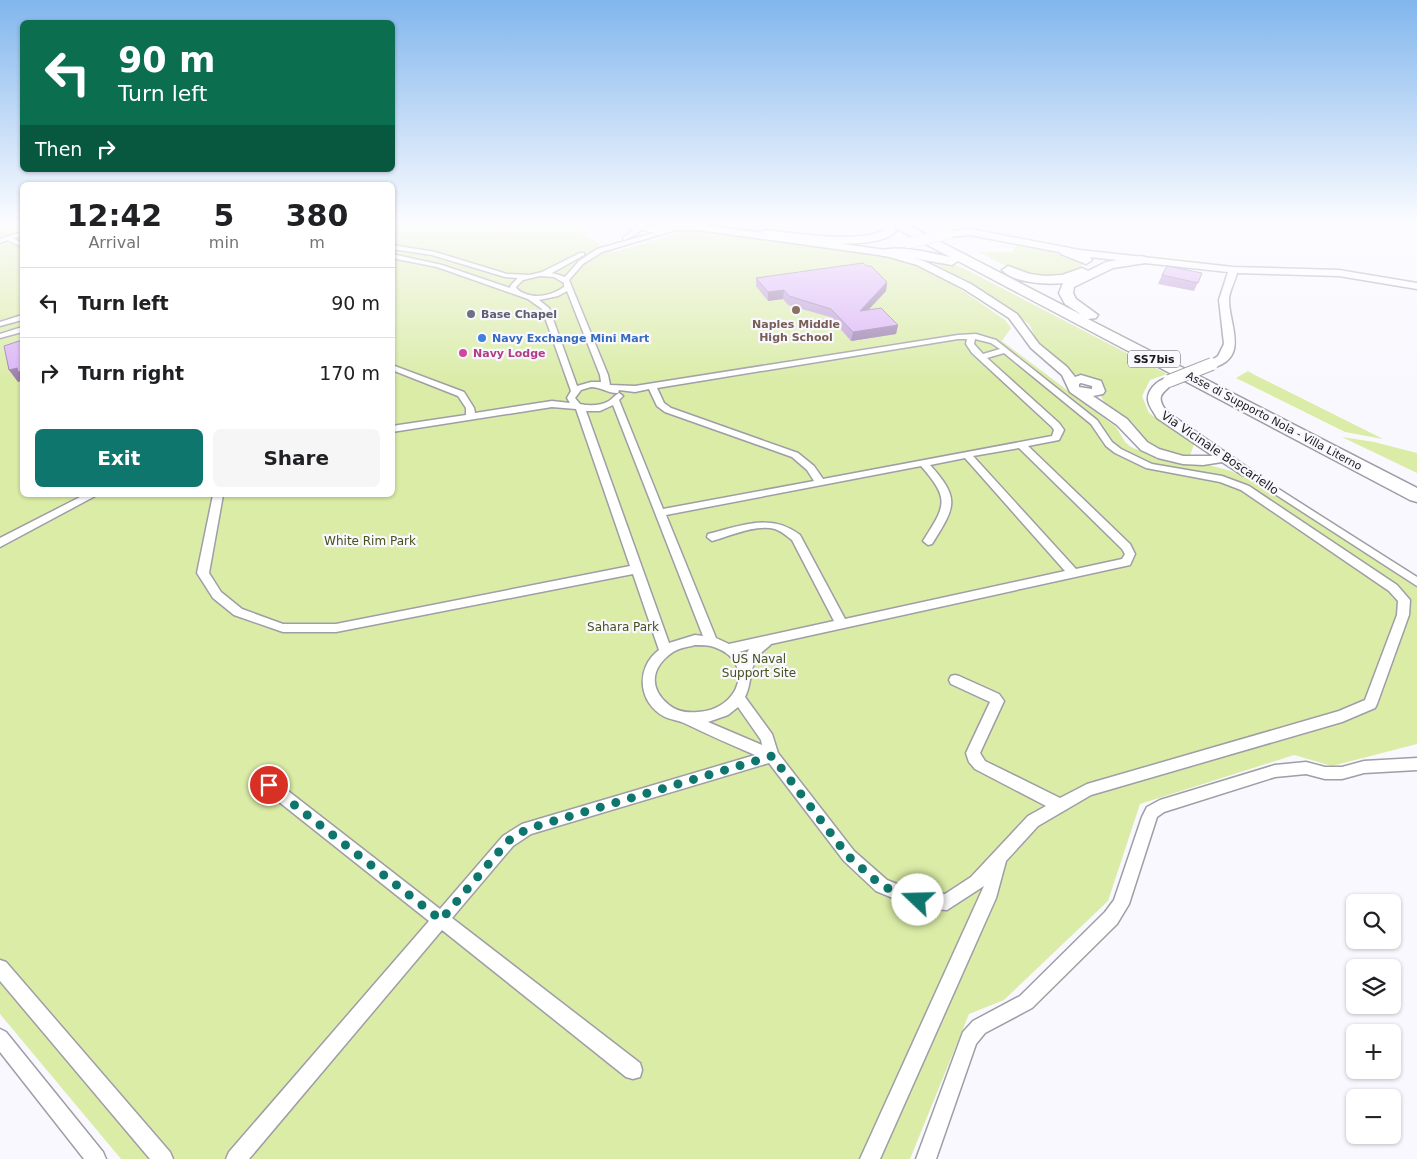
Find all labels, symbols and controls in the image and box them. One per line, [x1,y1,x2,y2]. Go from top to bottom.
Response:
icon: left [35,40,100,105]
text: 90 m [118,40,215,80]
text: Turn left [118,81,207,106]
icon: right [92,135,120,163]
text: Then [35,138,82,160]
text: 12:42 [67,198,162,233]
text: 5 [213,198,234,233]
text: 380 [286,198,348,233]
text: Arrival [88,233,140,252]
text: min [209,233,239,252]
text: m [309,233,325,252]
icon: left [35,289,63,317]
text: Turn left [78,292,169,314]
text: 90 m [331,292,380,314]
marker: Naples Middle High School [790,304,802,316]
marker: Base Chapel [465,308,477,320]
place label: Base Chapel [481,308,557,321]
place label: Naples Middle High School [752,318,840,344]
marker: Navy Exchange Mini Mart [476,332,488,344]
place label: Navy Exchange Mini Mart [492,332,649,345]
marker: Navy Lodge [457,347,469,359]
place label: Navy Lodge [473,347,546,360]
road number: SS7bis [1128,350,1180,368]
icon: right [35,359,63,387]
text: Turn right [78,362,184,384]
text: 170 m [319,362,380,384]
street label: Asse di Supporto Nola - Villa Literno [1184,369,1364,473]
street label: Via Vicinale Boscariello [1159,408,1281,498]
button: Exit [35,429,203,487]
button: Share [213,429,380,487]
park label: White Rim Park [324,534,416,548]
park label: Sahara Park [587,620,659,634]
park label: US Naval Support Site [722,652,796,680]
pin [248,764,290,806]
icon: arrive [255,771,283,799]
position arrow [891,873,943,925]
map controls [1346,894,1401,1144]
button: search [1346,894,1401,949]
button: layers [1346,959,1401,1014]
button: + [1346,1024,1401,1079]
button: − [1346,1089,1401,1144]

